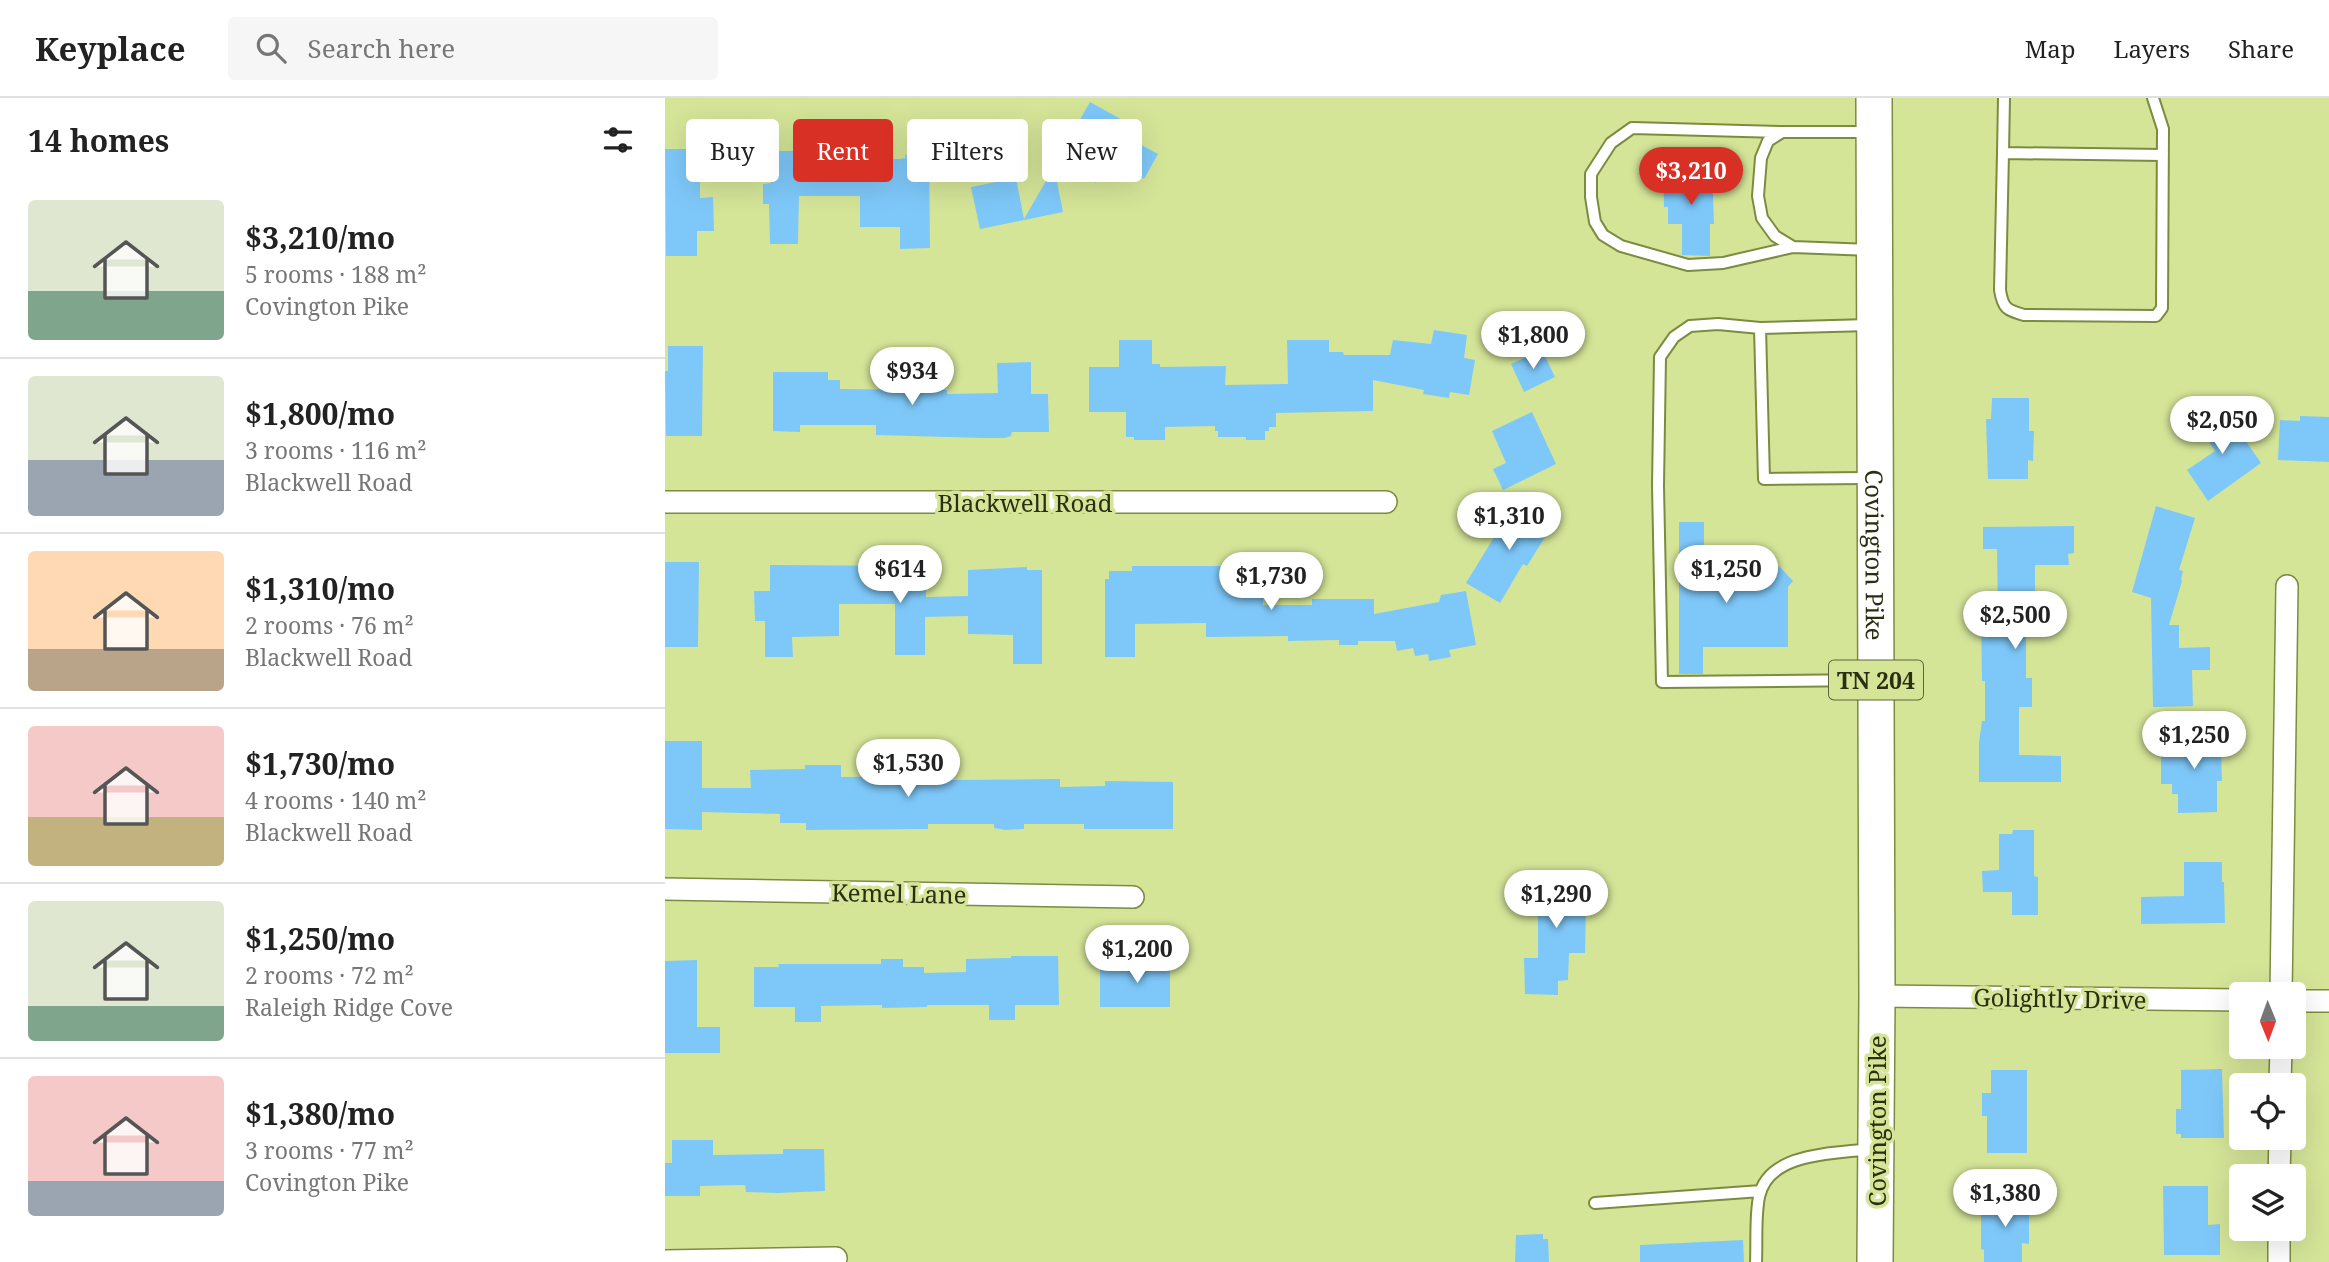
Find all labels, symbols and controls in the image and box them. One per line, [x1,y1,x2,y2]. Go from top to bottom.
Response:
search box [228,17,718,80]
text: Keyplace [35,26,186,71]
icon: search [252,29,290,67]
text: Search here [308,30,455,66]
text: Map [2025,32,2076,65]
text: Layers [2114,32,2190,65]
text: Share [2228,32,2294,65]
chip: Buy [686,119,779,182]
chip: Rent [793,119,893,182]
chip: Filters [907,119,1028,182]
chip: New [1042,119,1142,182]
text: 14 homes [28,120,169,161]
icon: filters [599,121,637,159]
pin: $3,210 [1634,148,1748,207]
text: $3,210 [1655,154,1727,186]
text: $3,210/mo [245,217,395,258]
icon: home [84,228,168,312]
text: 5 rooms · 188 m² [245,258,427,290]
text: Covington Pike [245,290,409,322]
pin: $1,800 [1476,312,1590,371]
text: $1,800 [1497,318,1569,350]
pin: $934 [871,348,953,407]
text: $934 [886,354,938,386]
text: $1,800/mo [245,393,395,434]
pin: $2,050 [2165,396,2279,456]
text: $2,050 [2186,403,2258,435]
icon: home [84,404,168,488]
text: 3 rooms · 116 m² [245,434,427,466]
text: Blackwell Road [245,466,413,498]
street label: Covington Pike [1859,469,1892,641]
street label: Blackwell Road [938,486,1113,519]
pin: $1,310 [1452,492,1566,552]
text: $1,310 [1473,499,1545,531]
pin: $614 [859,546,941,605]
pin: $1,250 [1669,546,1783,605]
text: $614 [874,552,926,584]
pin: $1,730 [1214,552,1328,612]
text: $1,250 [1690,552,1762,584]
text: $1,730 [1235,559,1307,591]
text: $1,310/mo [245,568,395,609]
icon: home [84,579,168,663]
pin: $2,500 [1958,592,2072,651]
text: $2,500 [1979,598,2051,630]
text: 2 rooms · 76 m² [245,609,414,641]
text: Blackwell Road [245,641,413,673]
road number: TN 204 [1829,660,1923,700]
pin: $1,250 [2137,712,2251,771]
text: $1,250 [2158,718,2230,750]
pin: $1,530 [851,740,965,799]
text: $1,730/mo [245,743,395,784]
text: $1,530 [872,746,944,778]
icon: home [84,754,168,838]
text: 4 rooms · 140 m² [245,784,427,816]
text: Blackwell Road [245,816,413,848]
pin: $1,290 [1499,870,1613,930]
street label: Kemel Lane [831,875,967,911]
text: $1,290 [1520,877,1592,909]
text: $1,250/mo [245,918,395,959]
pin: $1,200 [1080,926,1194,985]
icon: home [84,929,168,1013]
text: $1,200 [1101,932,1173,964]
text: 2 rooms · 72 m² [245,959,414,991]
street label: Golightly Drive [1973,980,2147,1016]
north arrow [2229,982,2307,1059]
map controls [2229,982,2306,1241]
text: Raleigh Ridge Cove [245,991,453,1023]
street label: Covington Pike [1860,1035,1893,1207]
button: locate [2229,1073,2306,1150]
text: $1,380/mo [245,1093,395,1134]
icon: home [84,1104,168,1188]
text: 3 rooms · 77 m² [245,1134,414,1166]
button: layers [2229,1164,2306,1241]
text: Covington Pike [245,1166,409,1198]
pin: $1,380 [1948,1170,2062,1229]
text: $1,380 [1969,1176,2041,1208]

